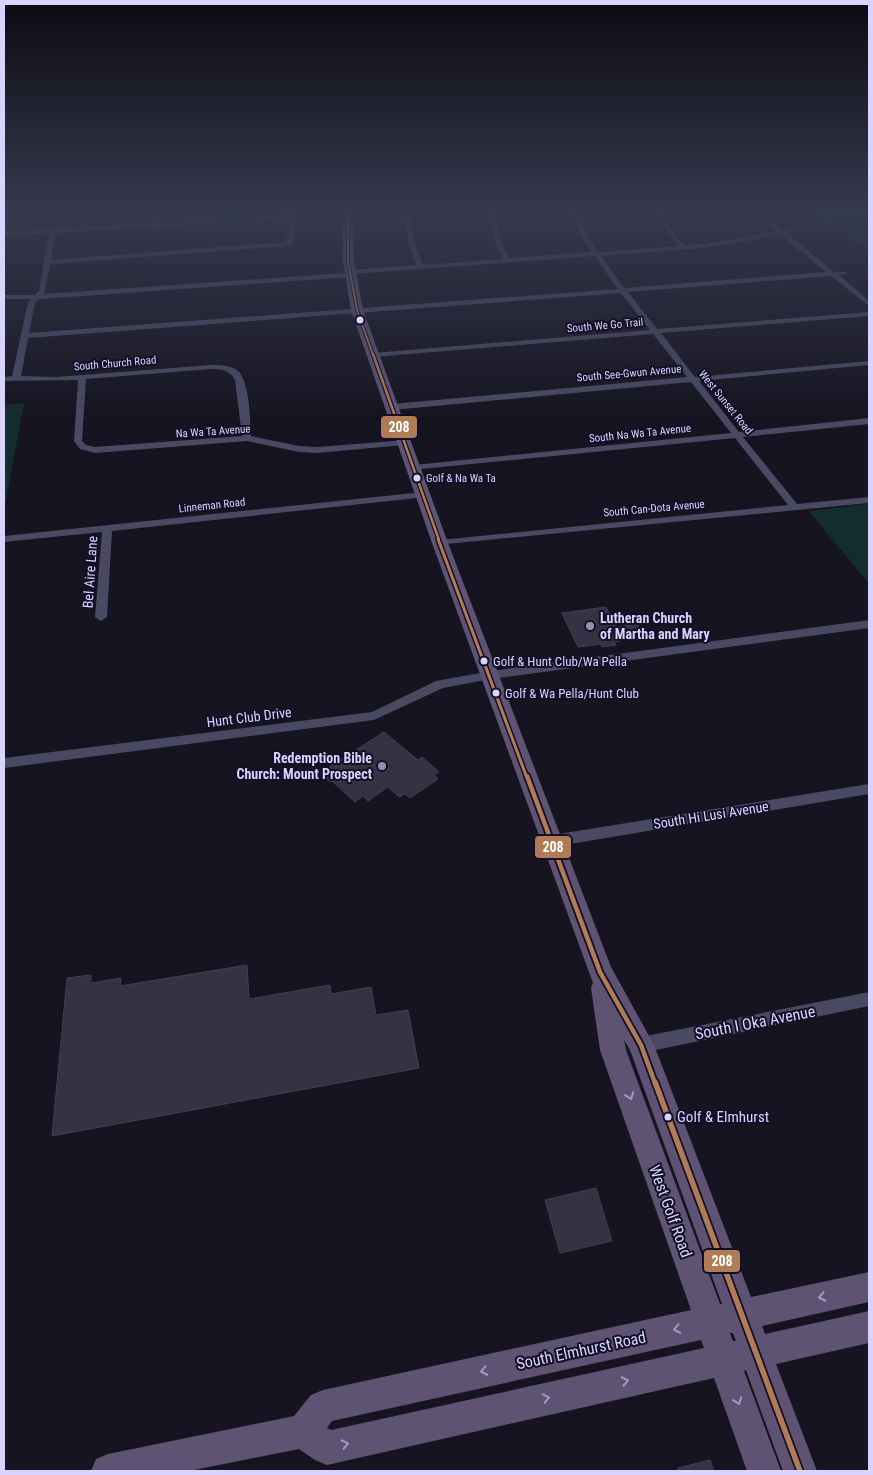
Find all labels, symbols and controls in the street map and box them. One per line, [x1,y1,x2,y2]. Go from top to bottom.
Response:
unlabelled marker [355,315,365,325]
street label: South We Go Trail [566,316,644,335]
street label: South Church Road [73,353,157,374]
street label: South See-Gwun Avenue [576,362,682,385]
street label: West Sunset Road [696,368,755,437]
line badge: 208 [380,415,418,439]
text: 208 [388,419,410,435]
street label: Na Wa Ta Avenue [175,422,251,441]
street label: South Na Wa Ta Avenue [588,422,692,445]
place label: Golf & Na Wa Ta [426,472,496,485]
marker: Golf & Na Wa Ta [412,473,422,483]
street label: Linneman Road [178,496,246,515]
street label: South Can-Dota Avenue [603,498,705,519]
street label: Bel Aire Lane [79,535,101,609]
place label: Lutheran Church of Martha and Mary [600,610,711,642]
marker: Lutheran Church of Martha and Mary [584,620,596,632]
place label: Golf & Hunt Club/Wa Pella [493,654,627,669]
marker: Golf & Hunt Club/Wa Pella [479,656,489,666]
place label: Golf & Wa Pella/Hunt Club [505,686,639,701]
marker: Golf & Wa Pella/Hunt Club [491,688,501,698]
street label: Hunt Club Drive [206,704,293,730]
place label: Redemption Bible Church: Mount Prospect [236,750,372,782]
marker: Redemption Bible Church: Mount Prospect [376,760,388,772]
street label: South Hi Lusi Avenue [652,798,770,832]
line badge: 208 [534,835,572,859]
text: 208 [542,839,564,855]
street label: South I Oka Avenue [693,1002,817,1043]
one-way arrow [624,1091,634,1099]
place label: Golf & Elmhurst [677,1108,769,1126]
marker: Golf & Elmhurst [663,1112,673,1122]
street label: West Golf Road [645,1162,696,1260]
line badge: 208 [703,1249,741,1273]
text: 208 [711,1253,733,1269]
one-way arrow [817,1291,826,1302]
one-way arrow [672,1323,681,1334]
street label: South Elmhurst Road [515,1327,648,1374]
one-way arrow [479,1366,488,1376]
one-way arrow [621,1376,629,1387]
one-way arrow [541,1393,550,1404]
one-way arrow [732,1396,742,1405]
one-way arrow [341,1439,350,1450]

